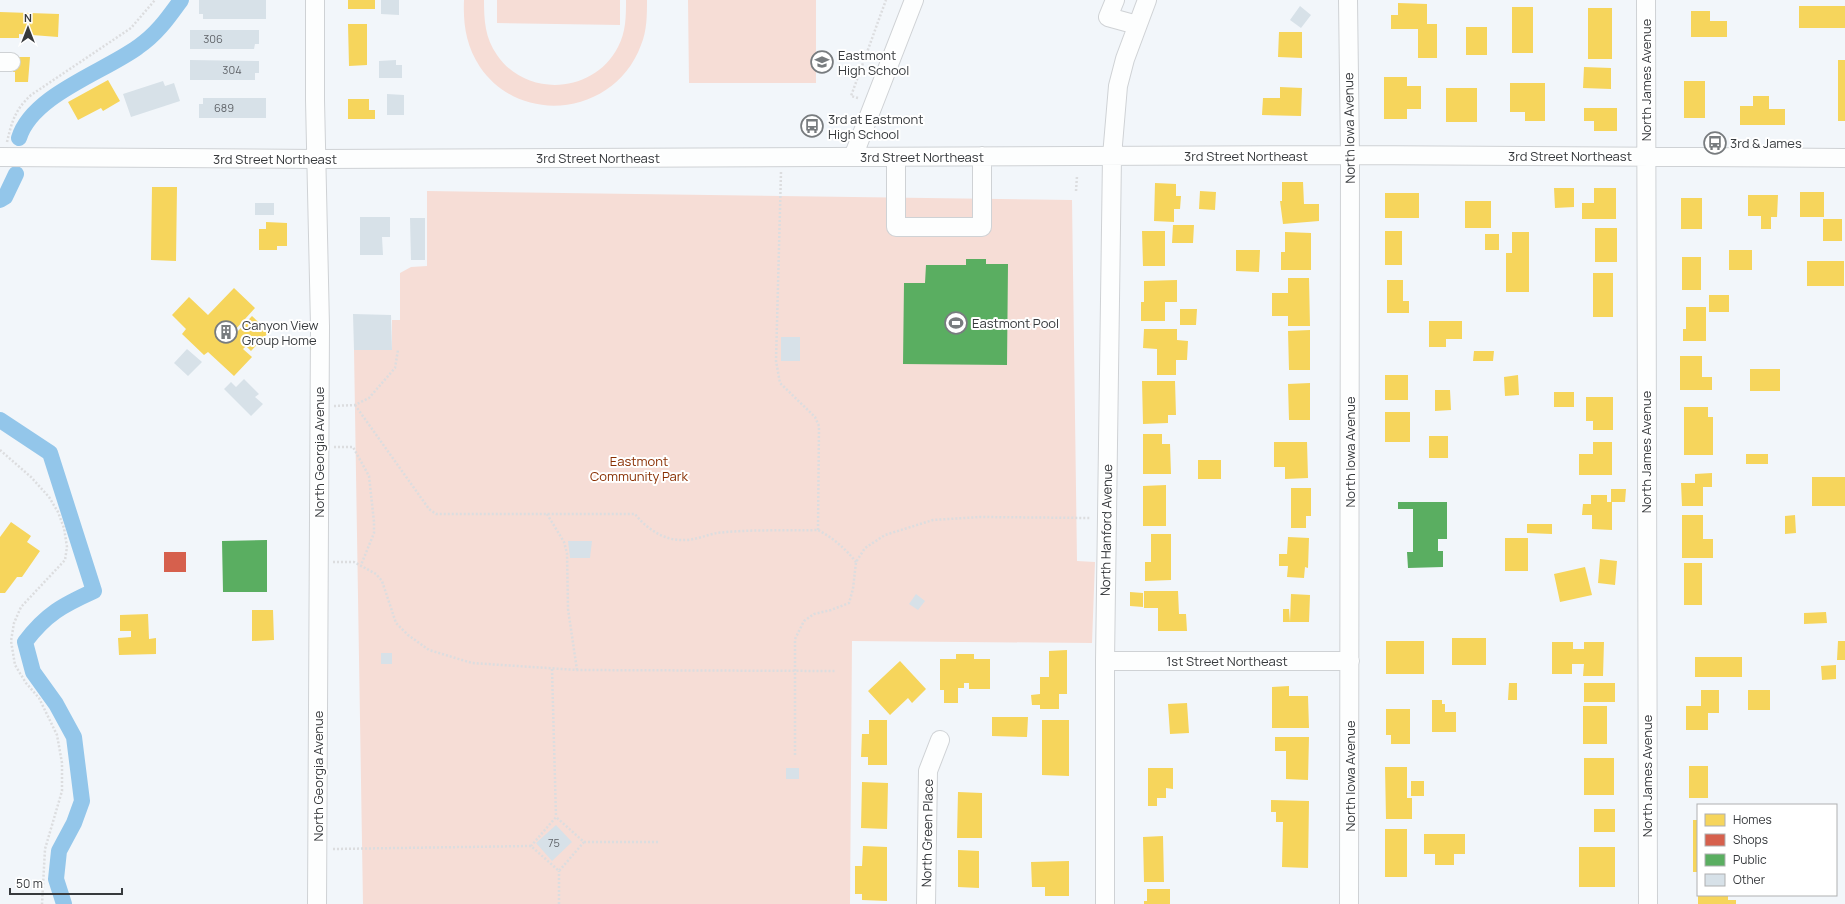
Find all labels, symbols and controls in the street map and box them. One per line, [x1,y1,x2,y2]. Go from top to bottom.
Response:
north arrow [8,8,48,48]
text: N [24,10,32,25]
street label: North James Avenue [1637,18,1655,141]
house number: 306 [203,31,223,46]
place label: Eastmont High School [838,46,909,79]
school or university icon: Eastmont High School [809,49,835,75]
house number: 304 [222,62,242,77]
street label: North Iowa Avenue [1339,72,1359,184]
house number: 689 [214,100,234,115]
place label: 3rd at Eastmont High School [828,110,923,143]
bus stop icon: 3rd at Eastmont High School [799,113,825,139]
bus stop icon: 3rd & James [1702,130,1728,156]
place label: 3rd & James [1730,134,1802,152]
street label: 3rd Street Northeast [1184,147,1308,165]
street label: 3rd Street Northeast [1508,147,1632,165]
street label: 3rd Street Northeast [860,148,984,166]
street label: 3rd Street Northeast [536,149,660,167]
street label: 3rd Street Northeast [213,150,337,168]
sports icon: Eastmont Pool [943,310,969,336]
place label: Eastmont Pool [972,314,1059,332]
place label: Canyon View Group Home [242,316,319,349]
building icon: Canyon View Group Home [213,319,239,345]
street label: North Georgia Avenue [310,386,328,517]
street label: North James Avenue [1637,390,1655,513]
street label: North Iowa Avenue [1341,396,1359,508]
park label: Eastmont Community Park [590,452,688,485]
street label: North Hanford Avenue [1096,463,1116,596]
street label: 1st Street Northeast [1166,652,1288,670]
street label: North Georgia Avenue [309,710,327,841]
street label: North James Avenue [1638,714,1656,837]
street label: North Iowa Avenue [1341,720,1359,832]
street label: North Green Place [917,778,937,887]
legend [1697,804,1837,896]
text: Homes [1733,811,1772,828]
text: Shops [1733,831,1768,848]
house number: 75 [548,835,560,850]
text: Public [1733,851,1767,868]
scale bar [10,870,122,896]
text: Other [1733,871,1766,888]
text: 50 m [16,875,43,892]

